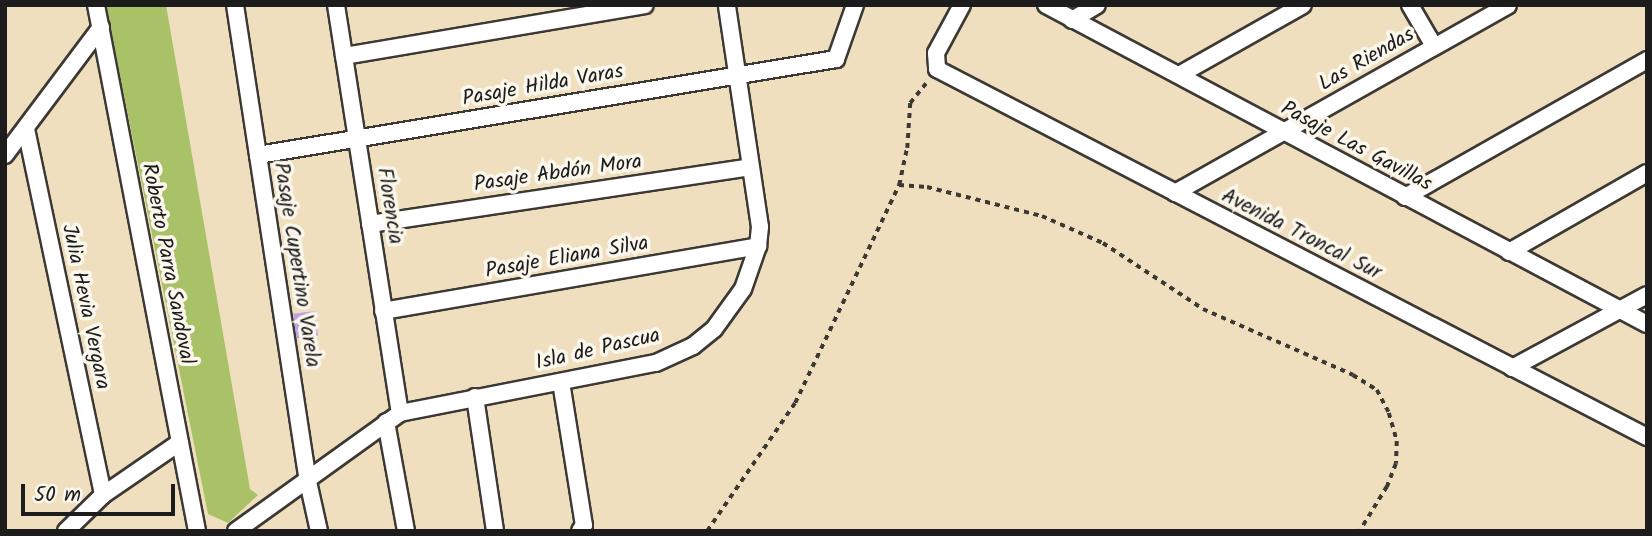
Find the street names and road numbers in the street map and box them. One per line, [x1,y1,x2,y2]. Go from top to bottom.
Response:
street label: Las Riendas [1315,23,1419,97]
street label: Pasaje Hilda Varas [461,59,625,113]
street label: Pasaje Las Gavillas [1276,97,1436,197]
street label: Pasaje Abdón Mora [472,150,644,198]
street label: Roberto Parra Sandoval [135,161,199,367]
street label: Pasaje Cupertino Varela [267,161,325,369]
street label: Florencia [370,166,408,246]
street label: Avenida Troncal Sur [1217,184,1385,286]
street label: Julia Hevia Vergara [55,222,115,392]
street label: Pasaje Eliana Silva [484,231,650,285]
street label: Isla de Pascua [533,323,663,377]

